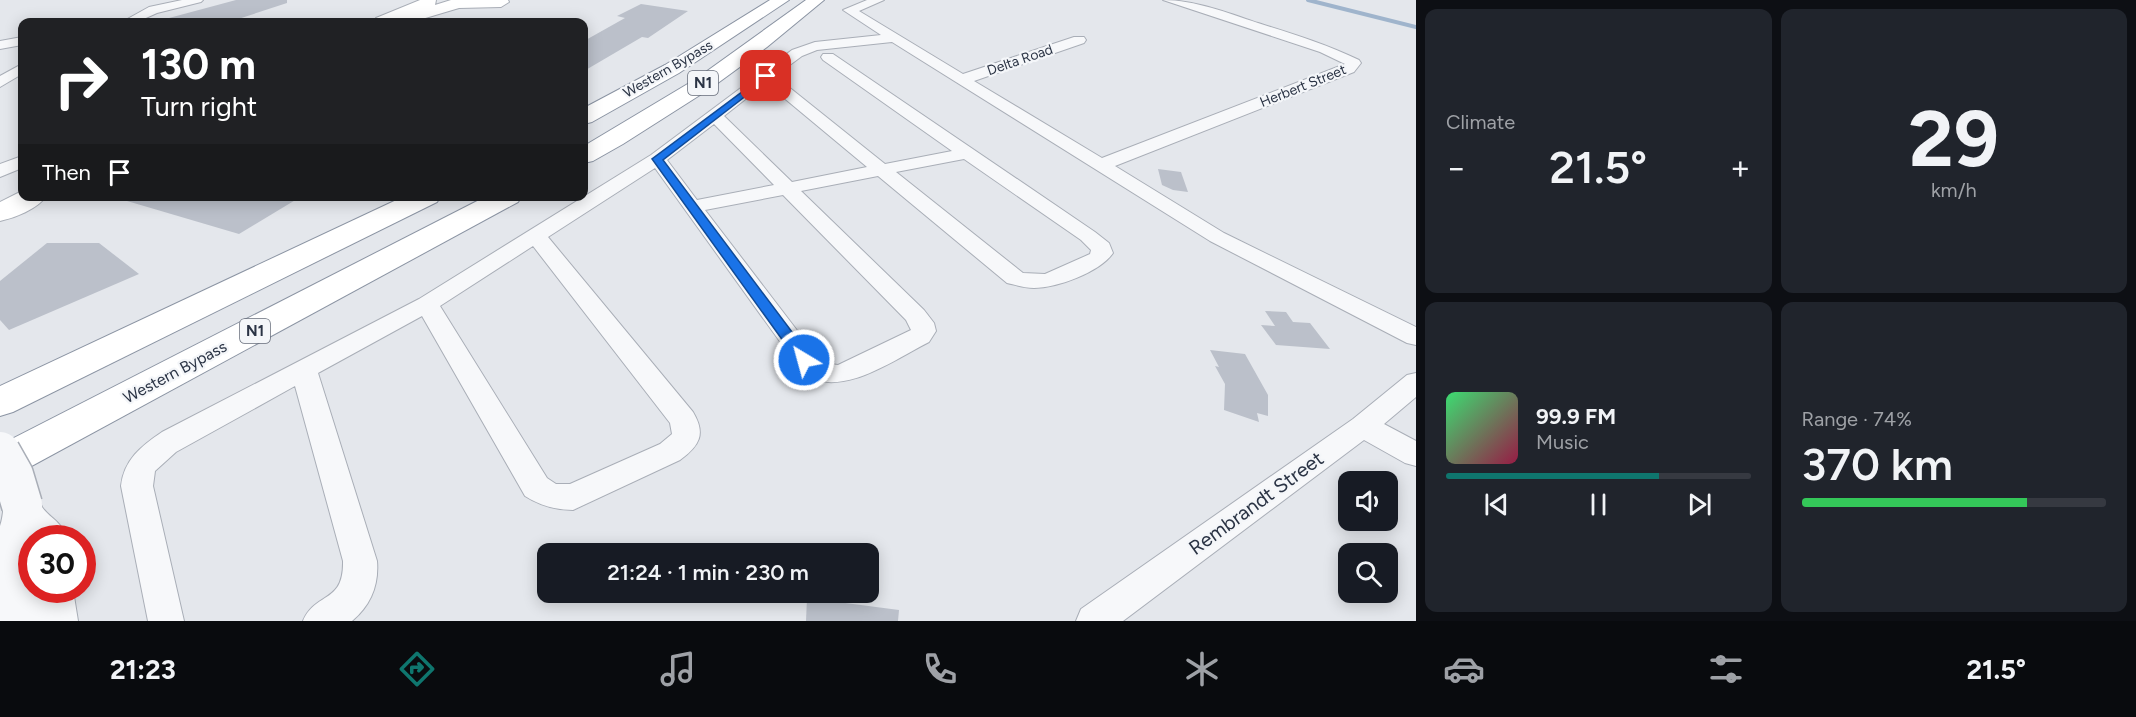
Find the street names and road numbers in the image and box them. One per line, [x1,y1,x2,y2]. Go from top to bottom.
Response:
street label: Western Bypass [620,37,716,101]
street label: Delta Road [985,41,1055,79]
street label: Herbert Street [1257,61,1349,111]
road number: N1 [688,71,718,95]
road number: N1 [240,319,270,343]
street label: Western Bypass [120,337,230,407]
street label: Rembrandt Street [1184,446,1328,560]

